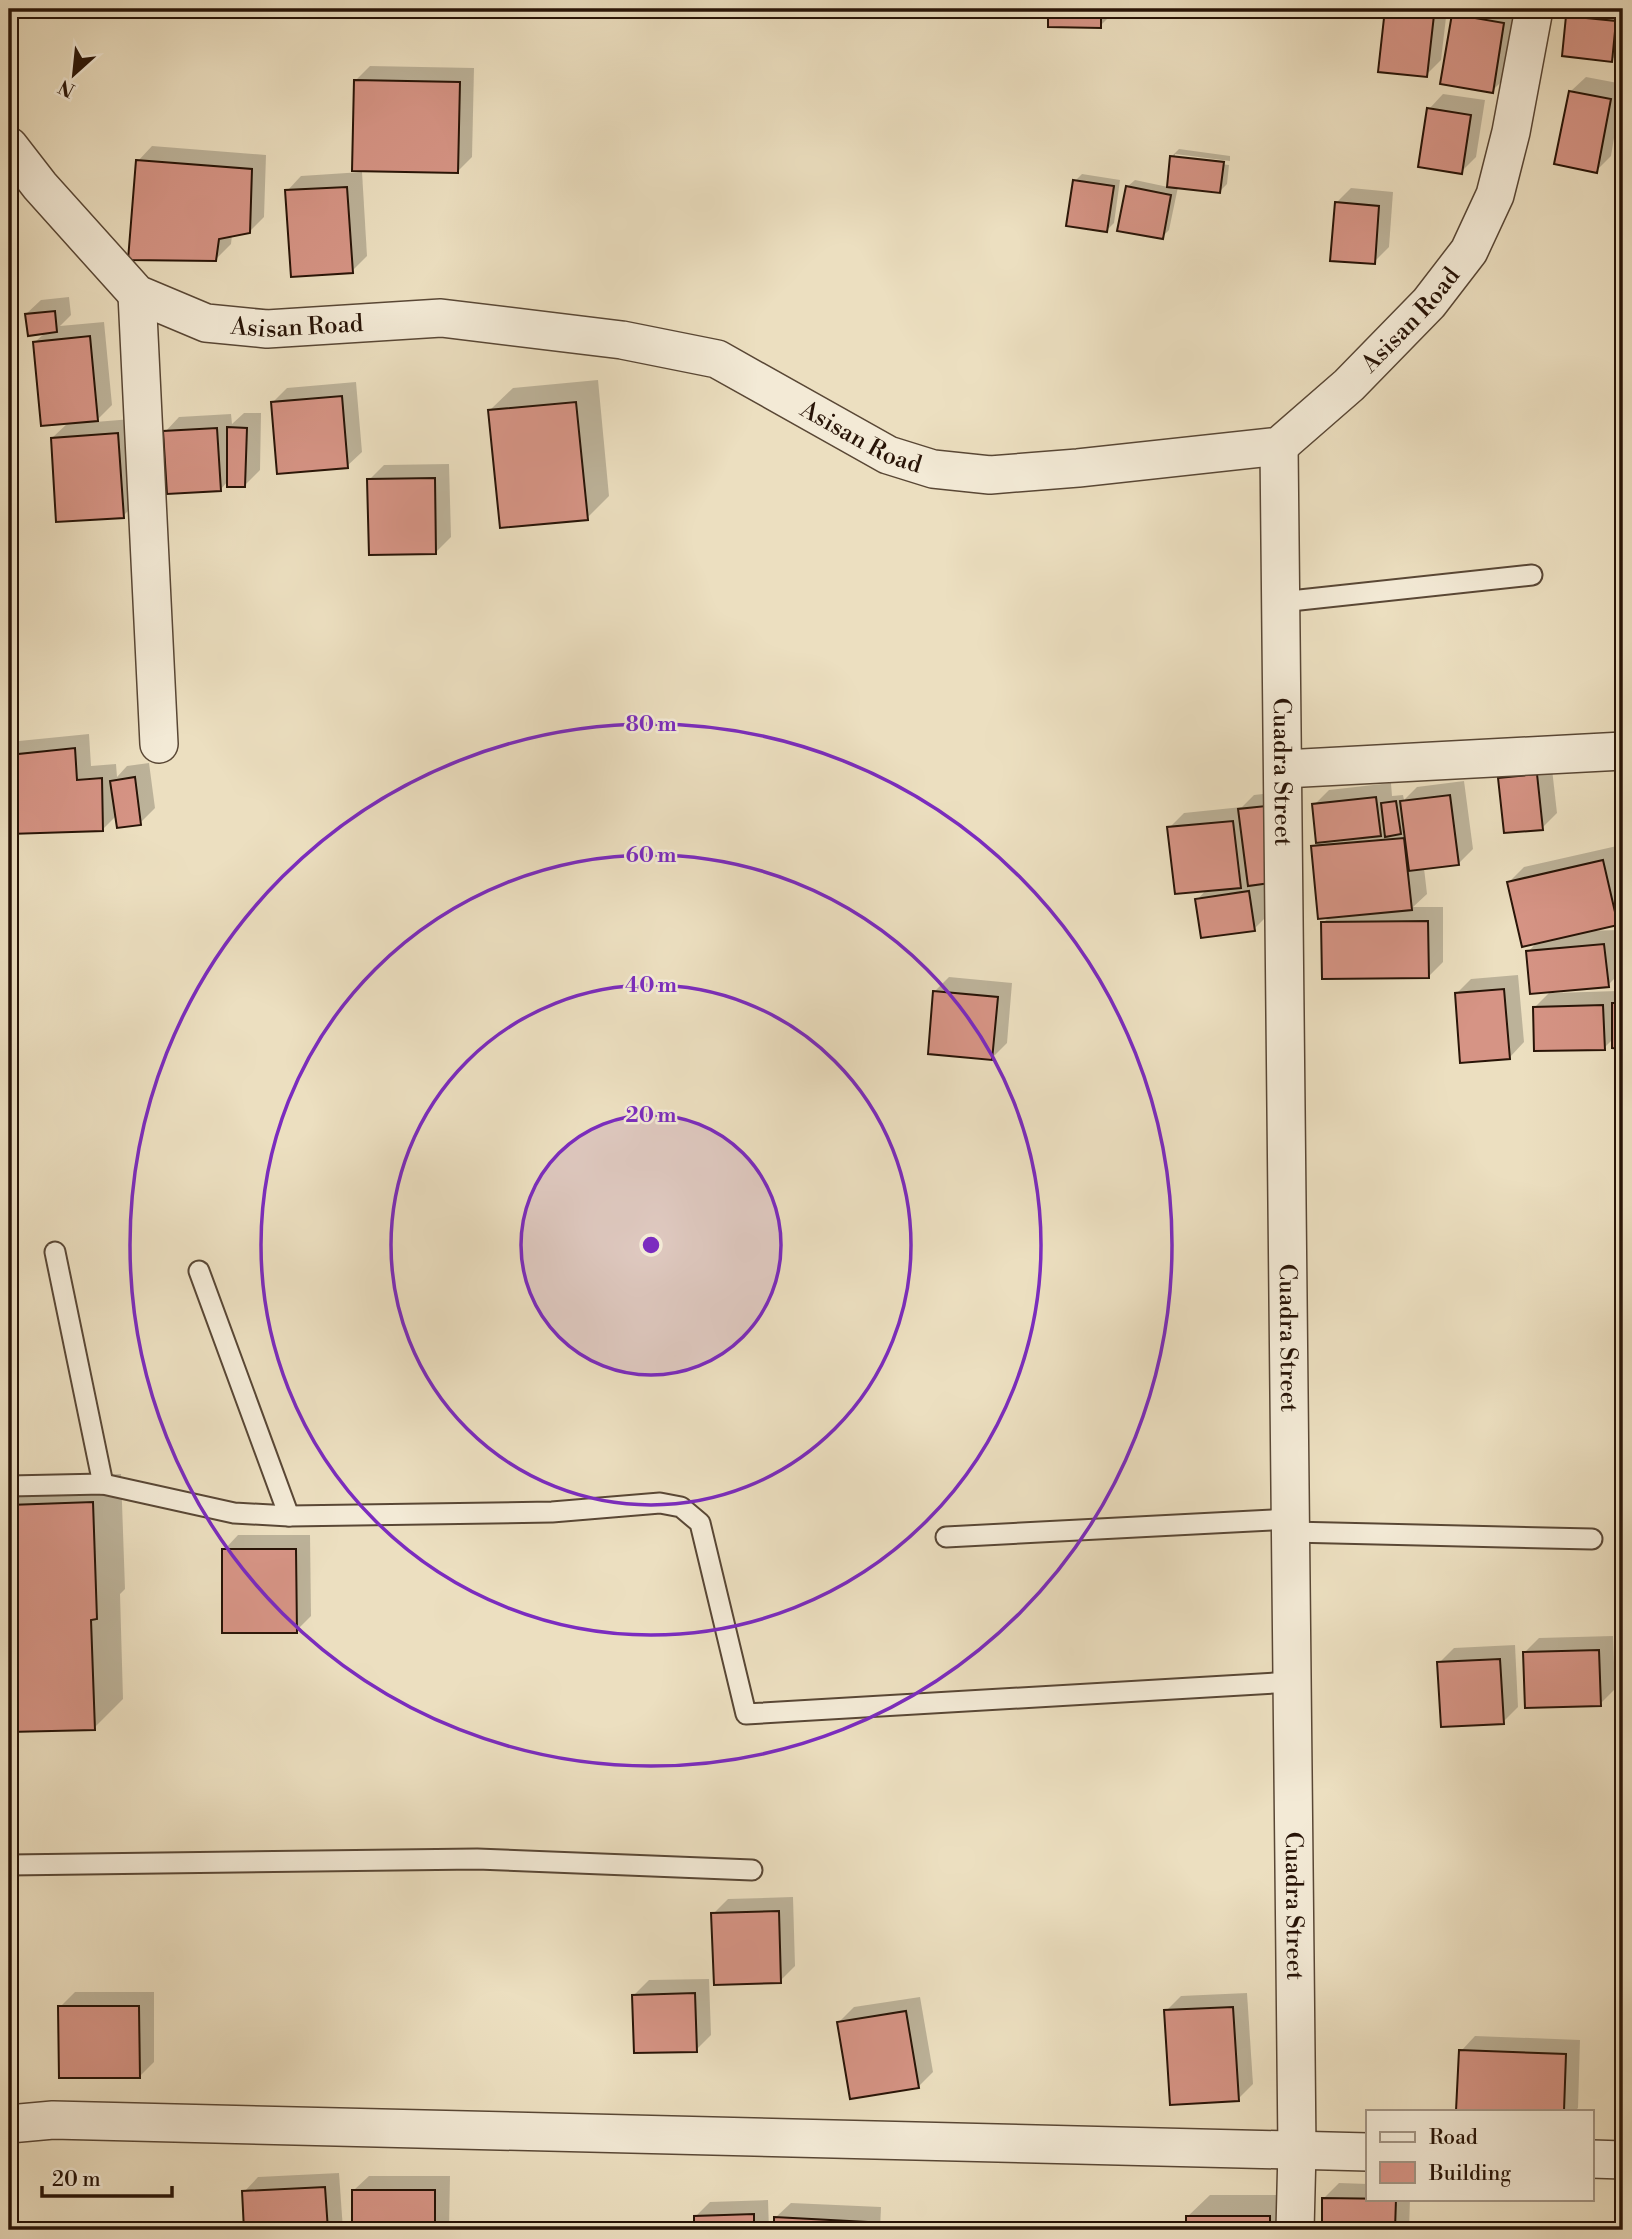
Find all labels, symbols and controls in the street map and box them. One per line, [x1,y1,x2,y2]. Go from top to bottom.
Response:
north arrow [38,38,108,108]
text: N [55,74,79,102]
street label: Asisan Road [1355,261,1467,380]
street label: Asisan Road [228,309,365,345]
street label: Asisan Road [794,394,926,481]
street label: Cuadra Street [1266,698,1297,847]
text: 80 m [625,712,677,738]
text: 60 m [626,843,676,869]
text: 40 m [625,973,677,999]
text: 20 m [626,1103,676,1129]
centre of rings [639,1233,663,1257]
street label: Cuadra Street [1272,1264,1303,1413]
street label: Cuadra Street [1278,1831,1309,1981]
legend [1366,2110,1594,2200]
text: Road [1429,2125,1478,2151]
scale bar [42,2155,172,2199]
text: Building [1428,2161,1511,2187]
text: 20 m [52,2167,101,2193]

